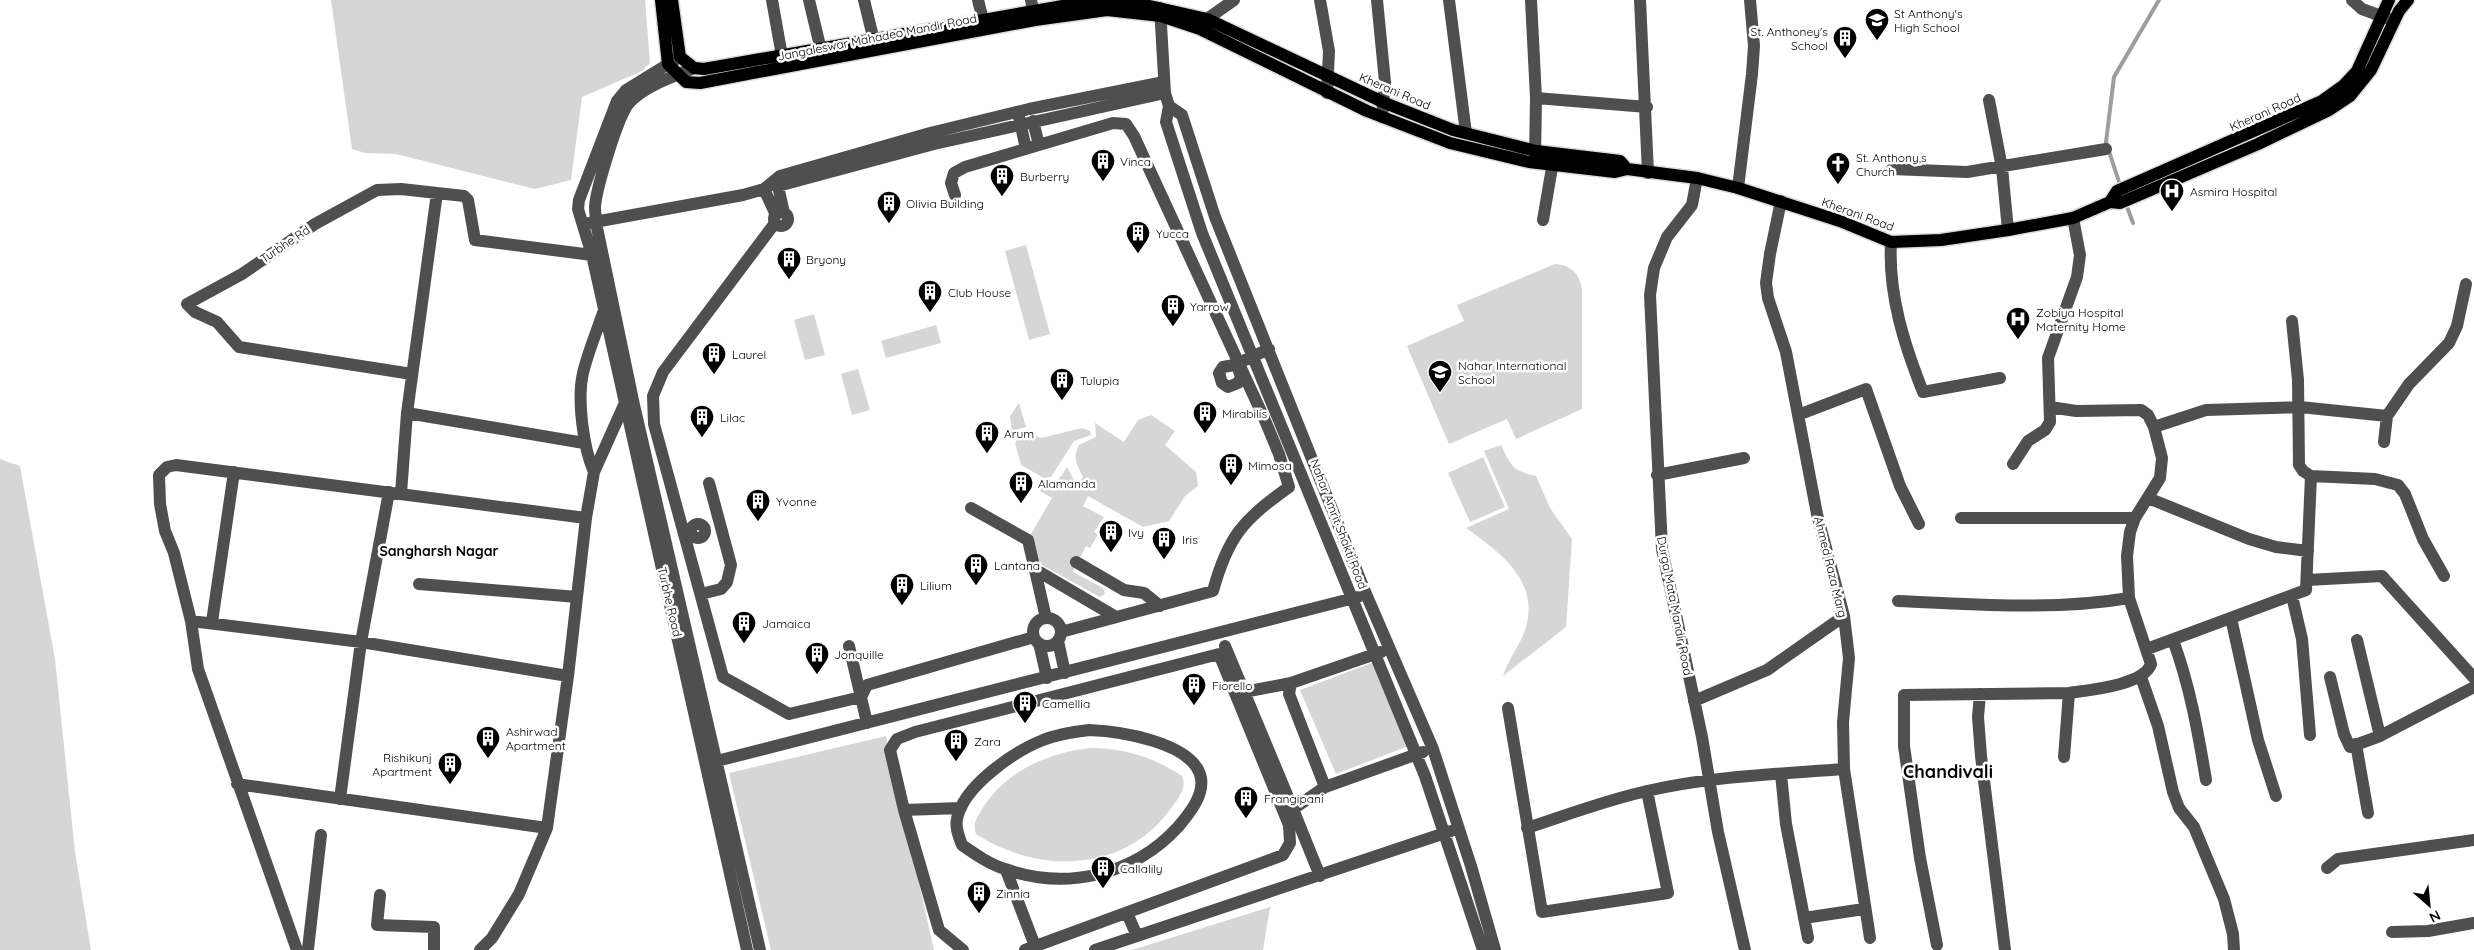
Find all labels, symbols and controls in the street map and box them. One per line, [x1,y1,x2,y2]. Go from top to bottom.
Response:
place label: St Anthony's High School [1894,6,1963,35]
school or university icon: St Anthony's High School [1864,7,1890,41]
street label: Jangaleswar Mahadeo Mandir Road [776,10,978,64]
place label: St. Anthoney's School [1750,24,1828,53]
building icon: St. Anthoney's School [1832,25,1858,59]
street label: Kherani Road [1357,69,1433,113]
street label: Kherani Road [2227,90,2303,134]
building icon: Vinca [1090,148,1116,182]
place label: St. Anthony,s Church [1856,150,1927,179]
church icon: St. Anthony,s Church [1825,151,1851,185]
place label: Vinca [1120,154,1151,169]
building icon: Burberry [989,163,1015,197]
place label: Burberry [1020,169,1069,184]
hospital icon: Asmira Hospital [2159,178,2185,212]
place label: Asmira Hospital [2190,184,2277,199]
building icon: Olivia Building [876,190,902,224]
street label: Kherani Road [1820,194,1896,234]
place label: Olivia Building [906,196,984,211]
building icon: Yucca [1125,220,1151,254]
street label: Turbhe Rd [257,222,313,266]
place label: Yucca [1156,226,1189,241]
building icon: Bryony [776,246,802,280]
place label: Bryony [806,252,846,267]
building icon: Club House [917,279,943,313]
place label: Club House [948,285,1011,300]
building icon: Yarrow [1160,293,1186,327]
place label: Yarrow [1190,299,1229,314]
place label: Zobiya Hospital Maternity Home [2036,305,2126,334]
hospital icon: Zobiya Hospital Maternity Home [2005,306,2031,340]
building icon: Laurel [701,341,727,375]
place label: Laurel [732,347,766,362]
place label: Nahar International School [1458,358,1566,387]
school or university icon: Nahar International School [1427,359,1453,393]
building icon: Tulupia [1049,367,1075,401]
place label: Tulupia [1080,373,1119,388]
building icon: Mirabilis [1192,400,1218,434]
building icon: Lilac [689,404,715,438]
place label: Mirabilis [1222,406,1267,421]
place label: Lilac [720,410,745,425]
building icon: Arum [974,420,1000,454]
place label: Arum [1004,426,1034,441]
building icon: Mimosa [1218,452,1244,486]
street label: Nahar Amrit Shakti Road [1307,457,1371,591]
place label: Mimosa [1248,458,1292,473]
building icon: Alamanda [1008,470,1034,504]
place label: Alamanda [1038,476,1096,491]
building icon: Yvonne [745,488,771,522]
place label: Yvonne [776,494,817,509]
street label: Ahmed Raza Marg [1811,515,1851,619]
building icon: Ivy [1098,519,1124,553]
place label: Ivy [1128,525,1144,540]
building icon: Iris [1151,526,1177,560]
place label: Iris [1182,532,1198,547]
street label: Durga Mata Mandir Road [1654,535,1696,677]
district label: Sangharsh Nagar [379,542,499,560]
building icon: Lantana [963,552,989,586]
place label: Lantana [994,558,1040,573]
street label: Turbhe Road [655,566,685,638]
building icon: Lilium [889,572,915,606]
place label: Lilium [920,578,952,593]
building icon: Jamaica [731,610,757,644]
place label: Jamaica [762,616,810,631]
building icon: Jonquille [804,641,830,675]
place label: Jonquille [834,647,884,662]
building icon: Fiorello [1181,672,1207,706]
place label: Fiorello [1212,678,1252,693]
building icon: Camellia [1012,690,1038,724]
place label: Camellia [1042,696,1090,711]
place label: Ashirwad Apartment [506,724,566,753]
building icon: Ashirwad Apartment [475,725,501,759]
building icon: Zara [943,728,969,762]
place label: Zara [974,734,1001,749]
place label: Rishikunj Apartment [372,750,432,779]
building icon: Rishikunj Apartment [437,751,463,785]
district label: Chandivali [1903,760,1993,783]
building icon: Frangipani [1233,785,1259,819]
place label: Frangipani [1264,791,1323,806]
building icon: Callalily [1090,855,1116,889]
place label: Callalily [1120,861,1163,876]
building icon: Zinnia [966,880,992,914]
north arrow [2404,880,2454,930]
place label: Zinnia [996,886,1030,901]
text: N [2426,906,2444,927]

